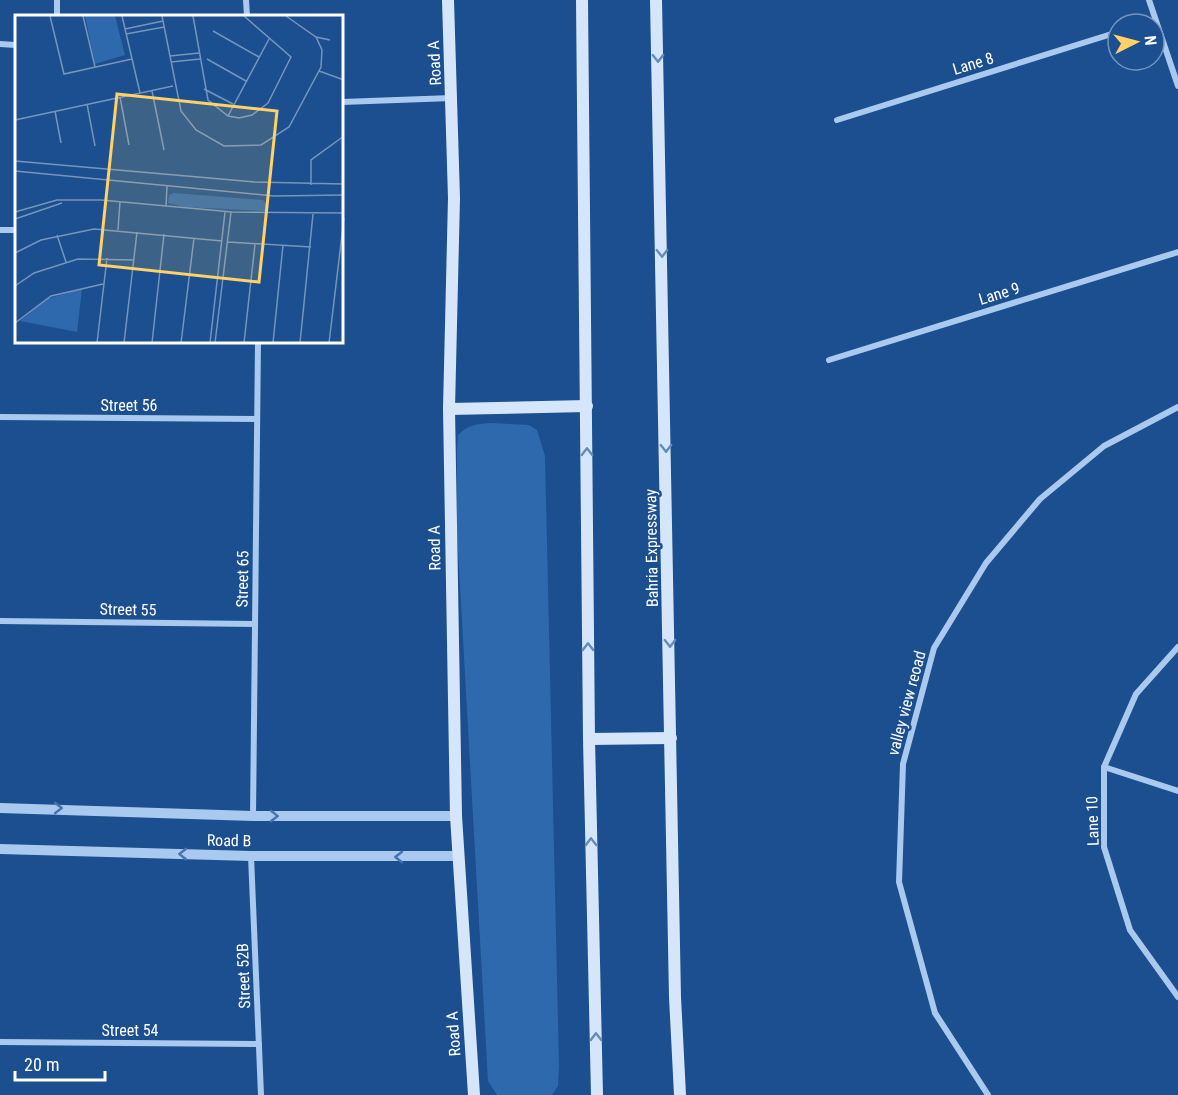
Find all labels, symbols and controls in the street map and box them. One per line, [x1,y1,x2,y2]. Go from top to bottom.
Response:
north arrow [1106,12,1166,72]
inset map [15,15,344,344]
text: N [1140,35,1160,46]
street label: Road A [424,40,445,86]
street label: Lane 8 [950,48,996,79]
one-way arrow [651,54,664,63]
one-way arrow [655,249,668,258]
street label: Lane 9 [976,278,1022,309]
street label: Street 56 [101,396,158,415]
one-way arrow [659,444,672,453]
one-way arrow [581,447,593,456]
street label: Bahria Expressway [641,488,662,607]
street label: Road A [425,525,444,571]
street label: Street 65 [233,550,252,608]
street label: Street 55 [99,600,157,619]
one-way arrow [663,639,676,648]
one-way arrow [582,642,594,651]
street label: valley view reoad [883,649,930,757]
street label: Lane 10 [1082,796,1103,846]
one-way arrow [54,802,63,814]
one-way arrow [270,810,279,822]
street label: Road B [207,831,251,850]
one-way arrow [585,837,597,846]
one-way arrow [178,848,187,860]
one-way arrow [394,850,403,863]
street label: Street 52B [233,943,254,1009]
street label: Road A [442,1011,465,1057]
street label: Street 54 [102,1021,159,1040]
one-way arrow [589,1032,602,1041]
scale bar [15,1044,105,1082]
text: 20 m [24,1054,59,1075]

